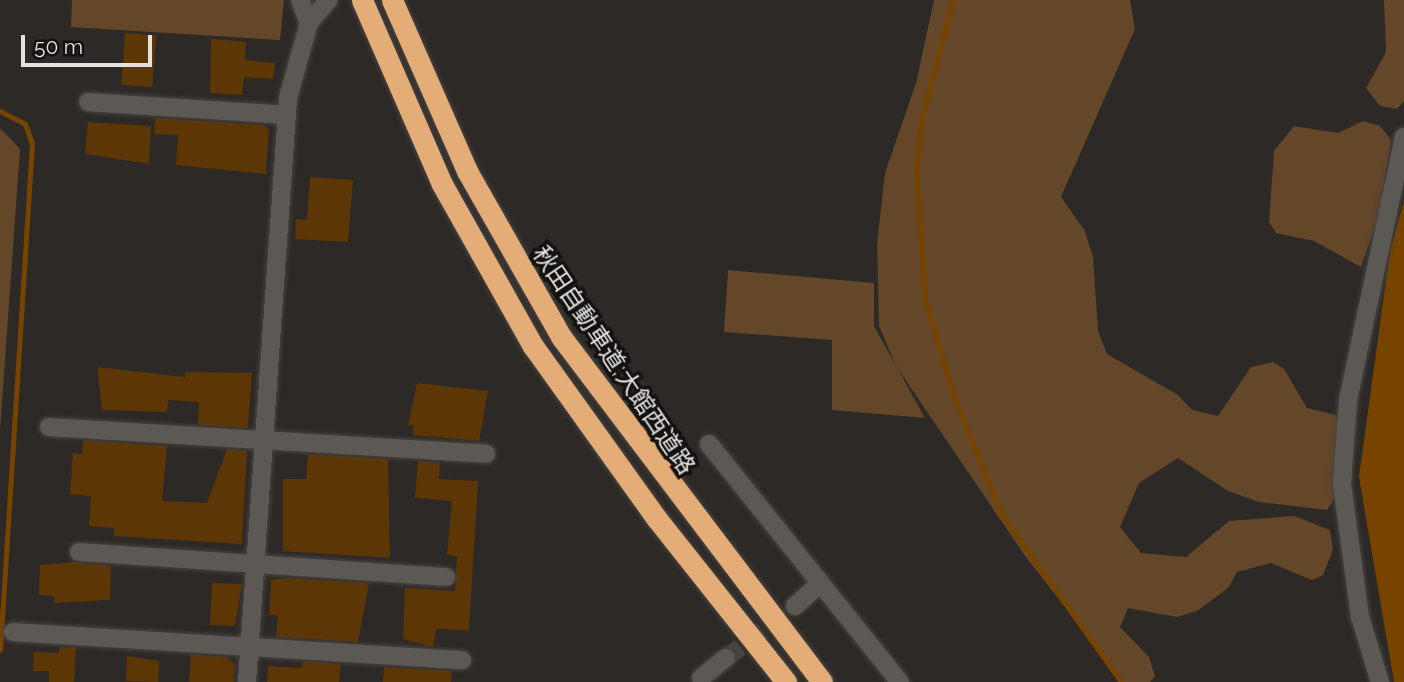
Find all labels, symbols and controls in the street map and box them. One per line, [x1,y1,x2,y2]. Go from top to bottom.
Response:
scale bar [24,21,156,65]
text: 50 m [34,34,83,59]
street label: 秋田自動車道;大館西道路 [527,240,701,480]

